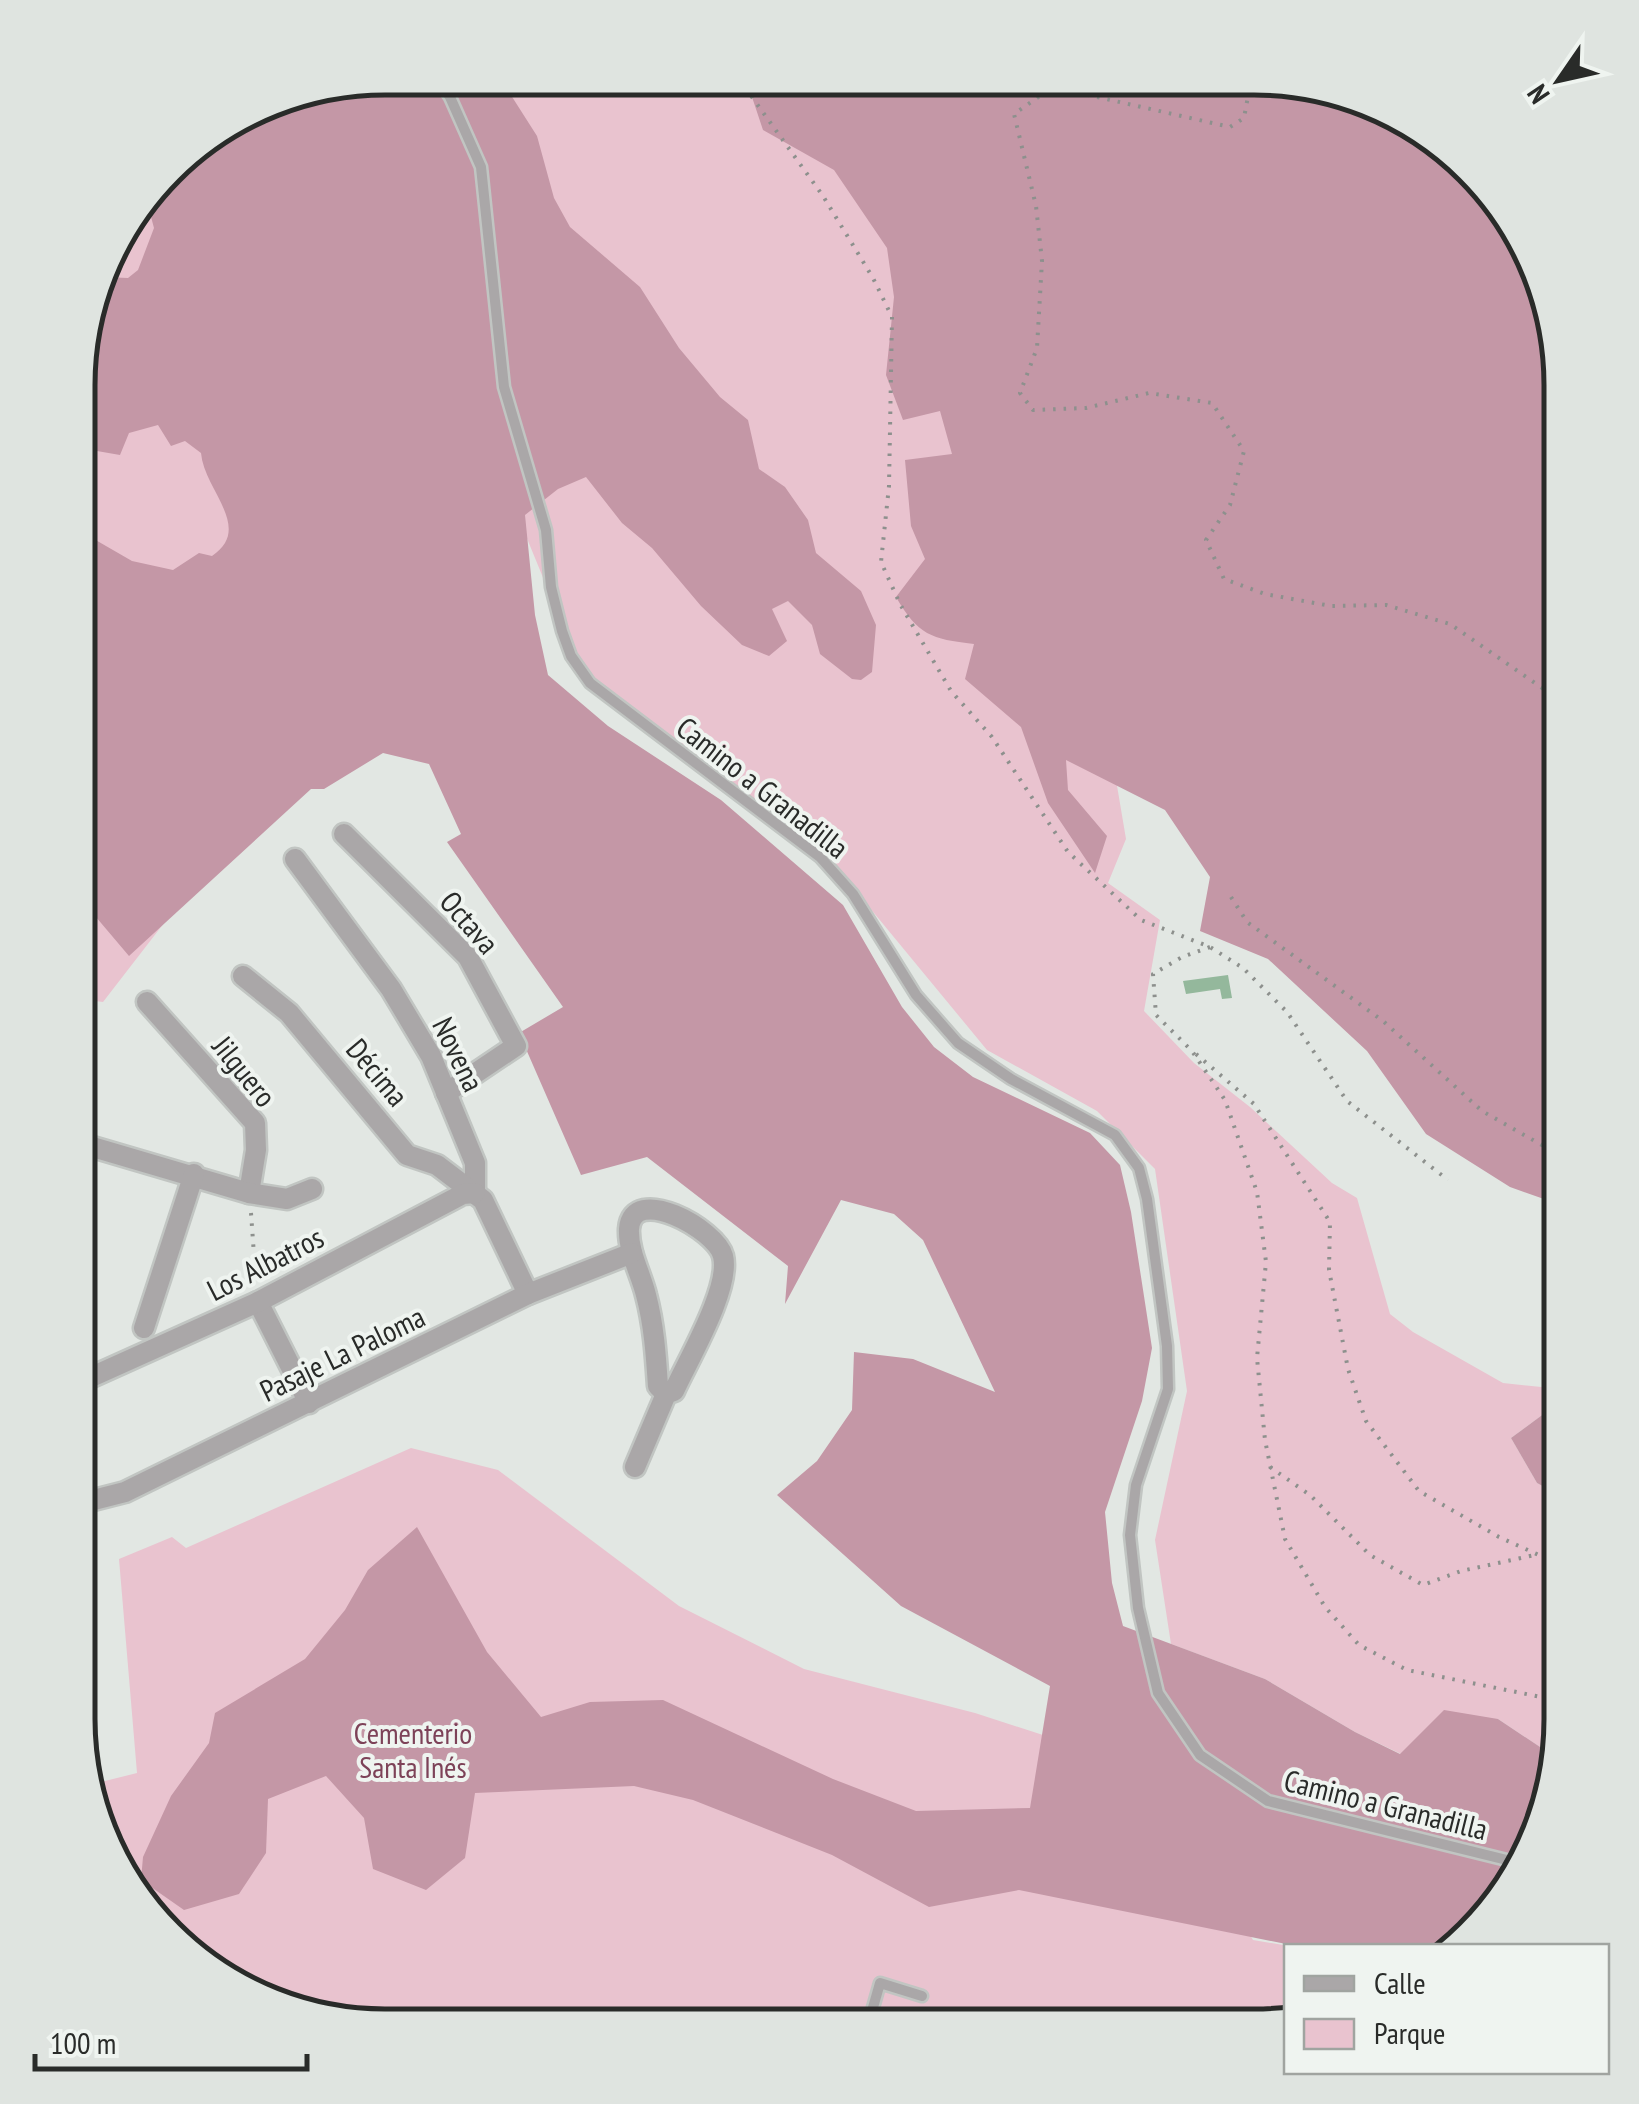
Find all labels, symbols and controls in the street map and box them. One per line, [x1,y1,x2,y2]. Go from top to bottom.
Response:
north arrow [1509,30,1609,130]
text: N [1518,78,1557,111]
street label: Camino a Granadilla [669,708,857,866]
street label: Octava [432,882,508,962]
street label: Novena [424,1010,494,1098]
street label: Jilguero [204,1027,285,1114]
street label: Décima [338,1030,418,1114]
street label: Los Albatros [200,1217,330,1309]
street label: Pasaje La Paloma [253,1296,431,1410]
park label: Cementerio Santa Inés [354,1713,472,1786]
street label: Camino a Granadilla [1280,1760,1492,1848]
legend [1284,1944,1609,2074]
text: Calle [1374,1963,1426,2002]
scale bar [35,2009,308,2071]
text: Parque [1374,2013,1445,2052]
text: 100 m [50,2023,116,2062]

